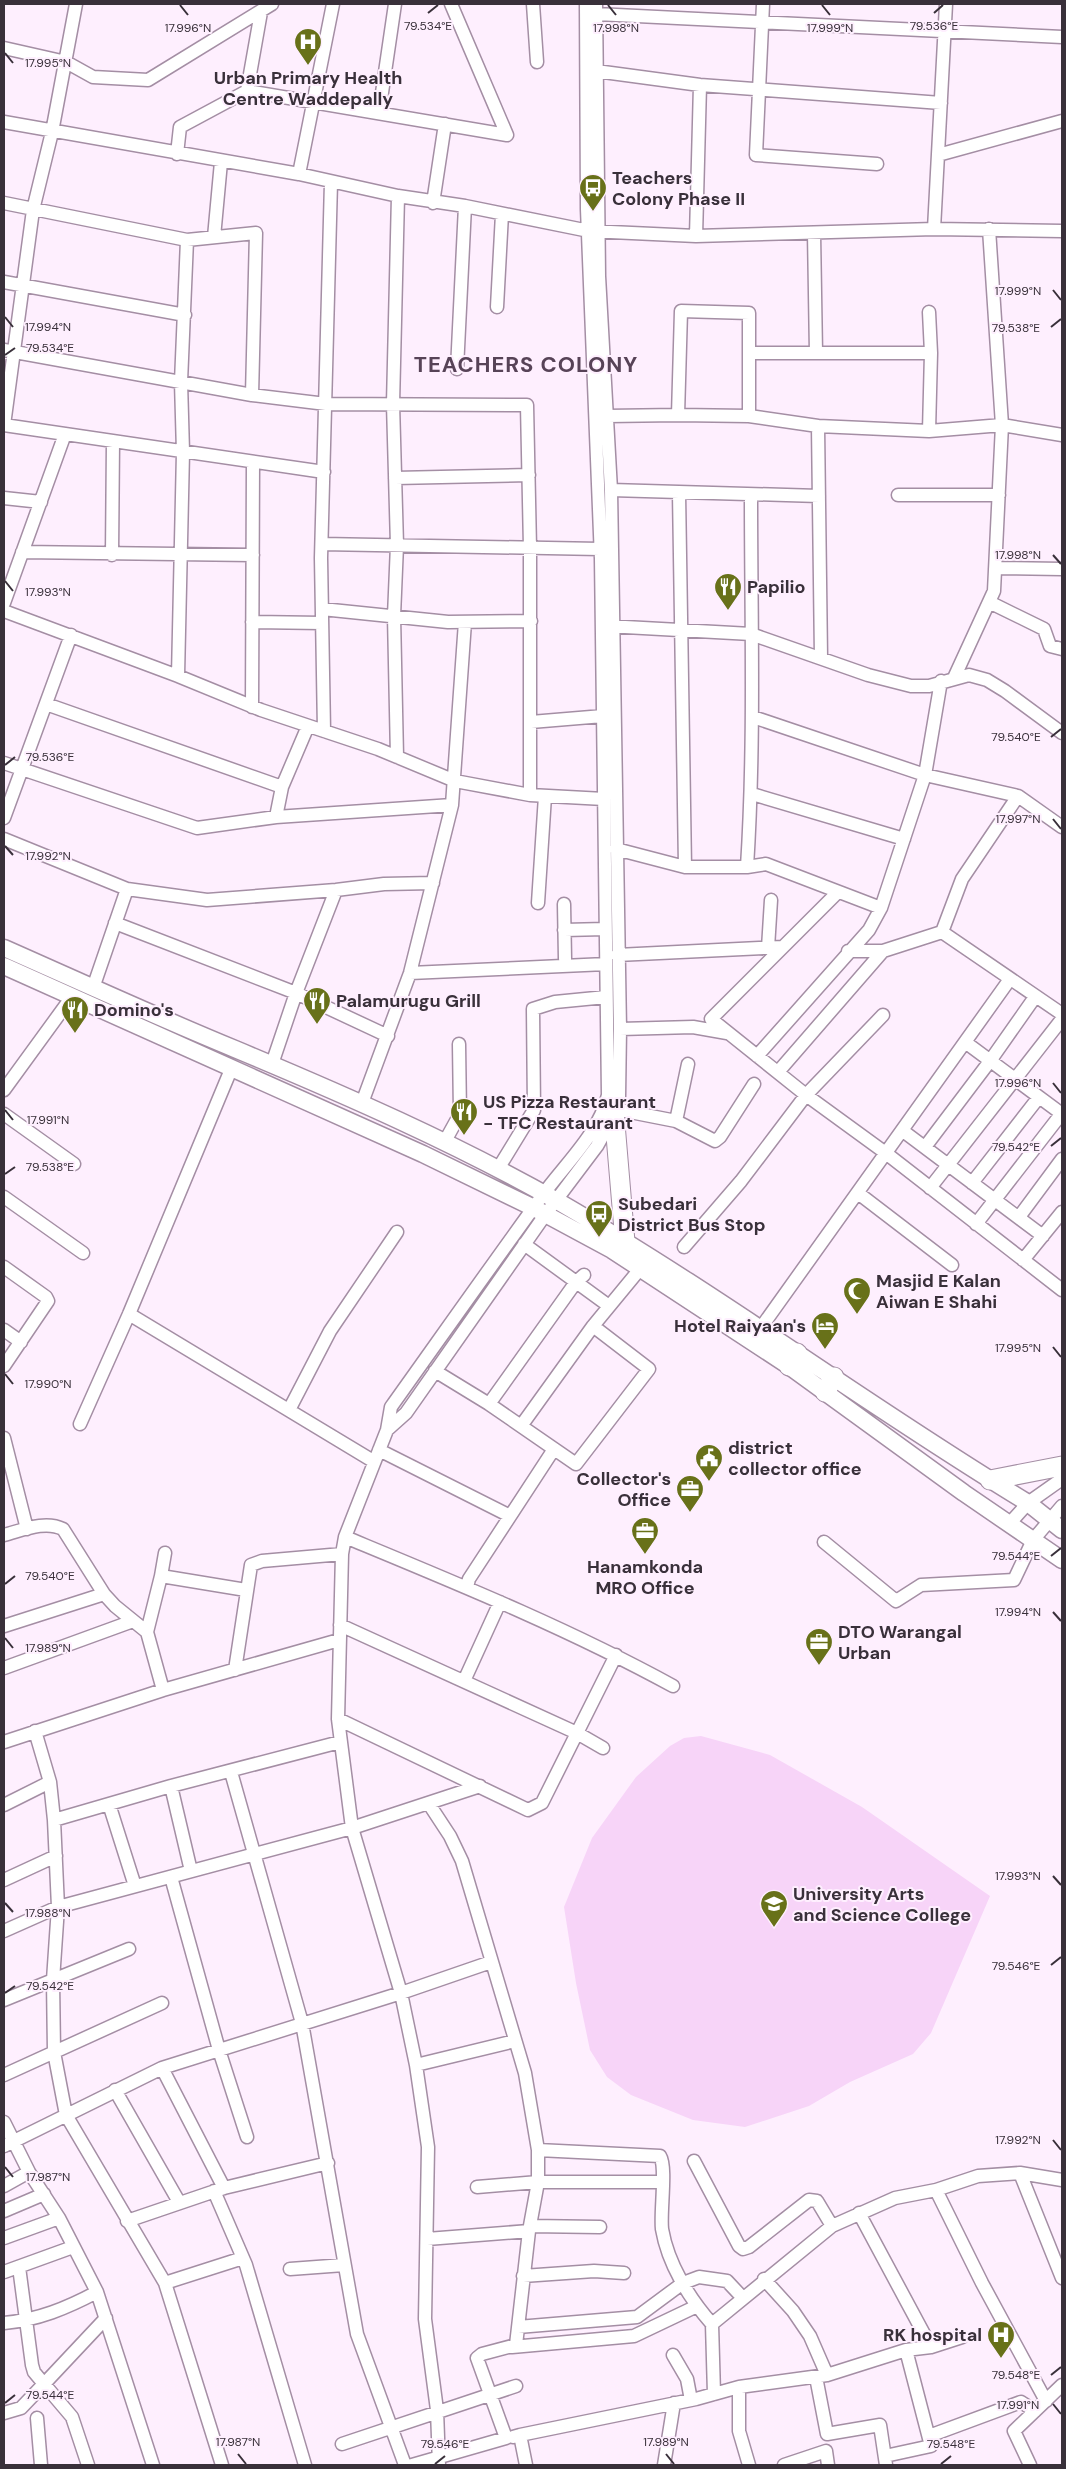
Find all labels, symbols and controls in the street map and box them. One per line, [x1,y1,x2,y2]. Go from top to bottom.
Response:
text: 79.534°E [404,18,452,34]
text: 79.536°E [910,18,958,34]
text: 17.996°N [165,20,211,36]
text: 17.998°N [593,20,639,36]
text: 17.999°N [807,20,853,36]
hospital icon: Urban Primary Health Centre Waddepally [293,27,323,66]
text: 17.995°N [25,55,71,71]
place label: Urban Primary Health Centre Waddepally [214,66,402,111]
place label: Teachers Colony Phase II [612,166,745,211]
bus stop icon: Teachers Colony Phase II [578,173,608,212]
text: 17.999°N [995,283,1041,299]
text: 17.994°N [25,319,71,335]
text: 79.538°E [992,320,1040,336]
text: 79.534°E [26,340,74,356]
district label: TEACHERS COLONY [414,350,638,379]
text: 17.998°N [995,547,1041,563]
restaurant icon: Papilio [713,572,743,611]
place label: Papilio [747,575,805,599]
text: 17.993°N [25,584,71,600]
text: 79.540°E [991,729,1041,745]
text: 79.536°E [26,749,74,765]
text: 17.997°N [995,811,1041,827]
text: 17.992°N [25,848,71,864]
restaurant icon: Palamurugu Grill [302,986,332,1025]
place label: Palamurugu Grill [336,989,481,1013]
restaurant icon: Domino's [60,995,90,1034]
place label: Domino's [94,998,174,1022]
text: 17.996°N [995,1075,1041,1091]
place label: US Pizza Restaurant - TFC Restaurant [483,1090,656,1135]
restaurant icon: US Pizza Restaurant - TFC Restaurant [449,1097,479,1136]
text: 17.991°N [27,1112,69,1128]
text: 79.542°E [992,1139,1040,1155]
text: 79.538°E [26,1159,74,1175]
place label: Subedari District Bus Stop [618,1192,765,1237]
bus stop icon: Subedari District Bus Stop [584,1199,614,1238]
place label: Masjid E Kalan Aiwan E Shahi [876,1269,1001,1314]
mosque icon: Masjid E Kalan Aiwan E Shahi [842,1276,872,1315]
hotel icon: Hotel Raiyaan's [810,1311,840,1350]
place label: Hotel Raiyaan's [674,1314,806,1338]
text: 17.995°N [995,1340,1041,1356]
text: 17.990°N [24,1376,72,1392]
place label: district collector office [728,1436,862,1481]
public building icon: district collector office [694,1443,724,1482]
place label: Collector's Office [576,1467,671,1512]
office icon: Collector's Office [675,1474,705,1513]
office icon: Hanamkonda MRO Office [630,1516,660,1555]
text: 79.544°E [992,1548,1040,1564]
place label: Hanamkonda MRO Office [587,1555,703,1600]
text: 79.540°E [25,1568,75,1584]
text: 17.994°N [995,1604,1041,1620]
place label: DTO Warangal Urban [838,1620,962,1665]
office icon: DTO Warangal Urban [804,1627,834,1666]
text: 17.989°N [25,1640,71,1656]
text: 17.993°N [995,1868,1041,1884]
place label: University Arts and Science College [793,1882,971,1927]
school or university icon: University Arts and Science College [759,1889,789,1928]
text: 17.988°N [25,1905,71,1921]
text: 79.546°E [992,1958,1041,1974]
text: 79.542°E [26,1978,74,1994]
text: 17.992°N [995,2132,1041,2148]
text: 17.987°N [26,2169,70,2185]
hospital icon: RK hospital [986,2320,1016,2359]
place label: RK hospital [883,2323,982,2347]
text: 79.548°E [992,2367,1040,2383]
text: 79.544°E [26,2387,74,2403]
text: 17.991°N [997,2397,1039,2413]
text: 17.987°N [216,2434,260,2450]
text: 17.989°N [643,2434,689,2450]
text: 79.546°E [421,2436,470,2452]
text: 79.548°E [927,2436,975,2452]

